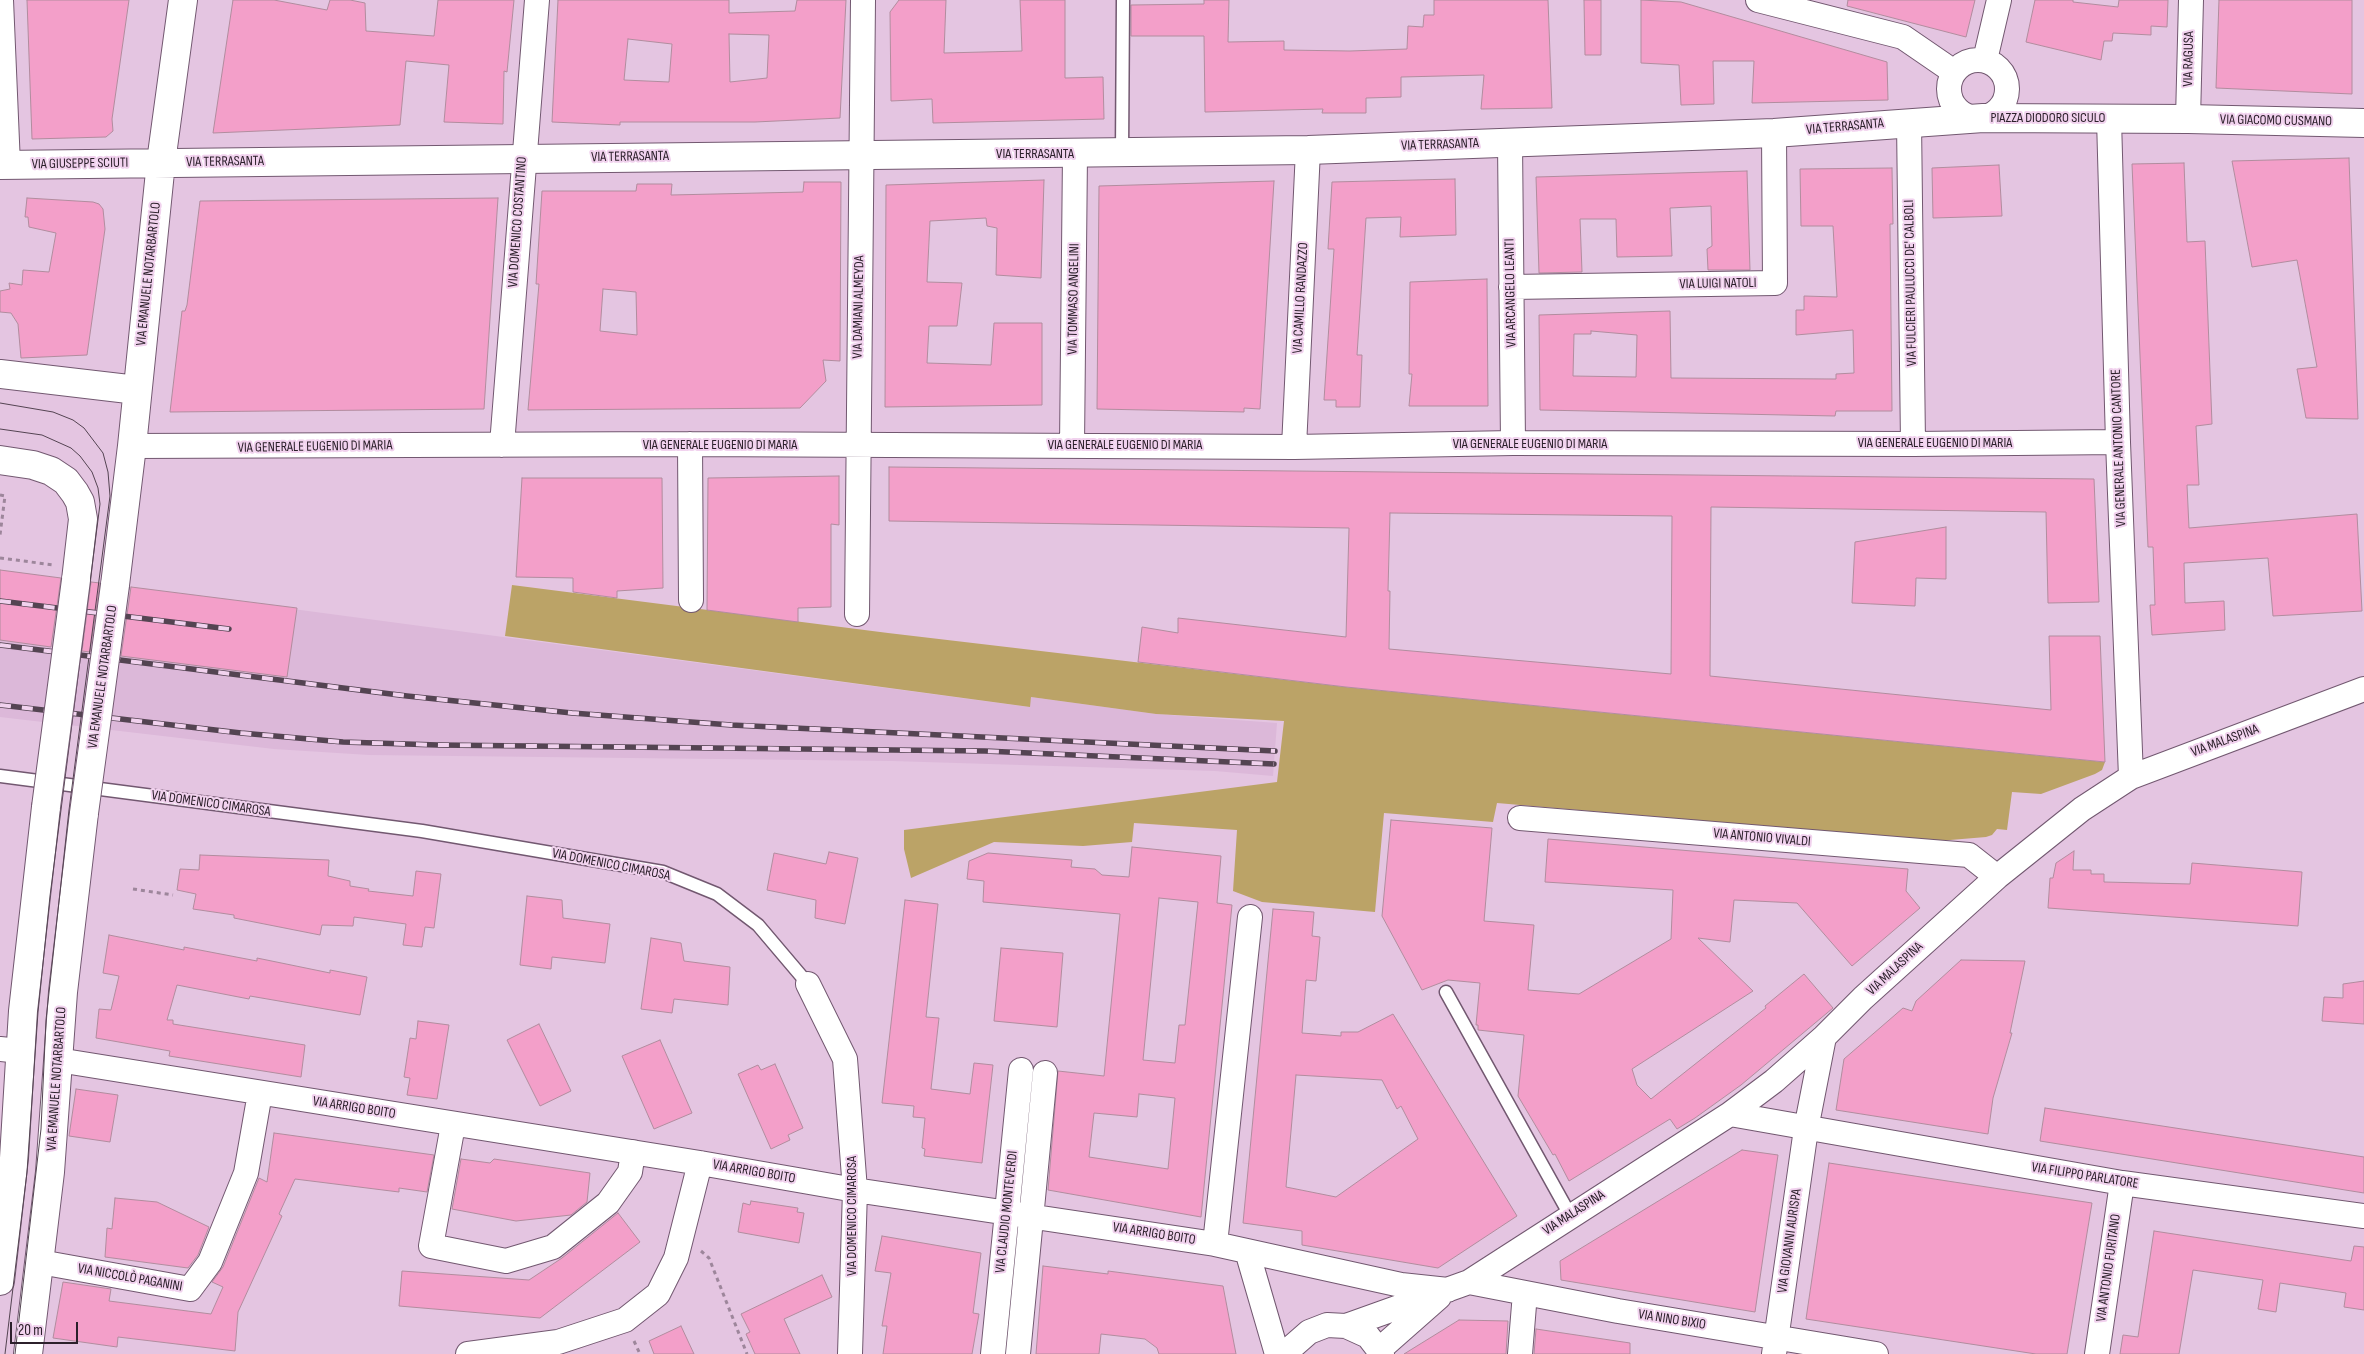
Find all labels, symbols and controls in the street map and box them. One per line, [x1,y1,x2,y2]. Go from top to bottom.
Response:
street label: VIA RAGUSA [2180,31,2198,87]
street label: PIAZZA DIODORO SICULO [1990,110,2106,126]
street label: VIA GIACOMO CUSMANO [2220,112,2332,130]
street label: VIA TERRASANTA [1805,115,1885,139]
street label: VIA TERRASANTA [1401,135,1479,155]
street label: VIA TERRASANTA [996,146,1074,162]
street label: VIA TERRASANTA [591,148,669,166]
street label: VIA TERRASANTA [186,153,264,171]
street label: VIA GIUSEPPE SCIUTI [32,155,128,173]
street label: VIA DOMENICO COSTANTINO [505,156,531,288]
street label: VIA FULCIERI PAULUCCI DE' CALBOLI [1901,200,1921,366]
street label: VIA EMANUELE NOTARBARTOLO [133,201,165,347]
street label: VIA ARCANGELO LEANTI [1502,238,1520,348]
street label: VIA CAMILLO RANDAZZO [1290,242,1312,354]
street label: VIA TOMMASO ANGELINI [1065,243,1083,355]
street label: VIA DAMIANI ALMEYDA [850,255,868,359]
street label: VIA LUIGI NATOLI [1679,275,1757,293]
street label: VIA GENERALE ANTONIO CANTORE [2108,369,2130,527]
street label: VIA GENERALE EUGENIO DI MARIA [1858,435,2012,451]
street label: VIA GENERALE EUGENIO DI MARIA [1453,436,1607,452]
street label: VIA GENERALE EUGENIO DI MARIA [238,437,392,457]
street label: VIA GENERALE EUGENIO DI MARIA [643,437,797,453]
street label: VIA GENERALE EUGENIO DI MARIA [1048,437,1202,453]
street label: VIA EMANUELE NOTARBARTOLO [85,604,121,750]
street label: VIA MALASPINA [2189,721,2261,761]
street label: VIA DOMENICO CIMAROSA [150,787,272,821]
street label: VIA ANTONIO VIVALDI [1713,825,1811,851]
street label: VIA DOMENICO CIMAROSA [550,845,672,885]
street label: VIA MALASPINA [1863,939,1927,999]
street label: VIA EMANUELE NOTARBARTOLO [44,1006,70,1152]
street label: VIA ARRIGO BOITO [311,1093,397,1123]
street label: VIA CLAUDIO MONTEVERDI [992,1150,1022,1274]
street label: VIA ARRIGO BOITO [711,1156,797,1188]
street label: VIA DOMENICO CIMAROSA [844,1156,860,1276]
street label: VIA FILIPPO PARLATORE [2030,1159,2140,1193]
street label: VIA MALASPINA [1540,1187,1608,1239]
street label: VIA GIOVANNI AURISPA [1774,1188,1806,1294]
street label: VIA ANTONIO FURITANO [2093,1213,2125,1323]
street label: VIA ARRIGO BOITO [1111,1219,1197,1249]
street label: VIA NICCOLÒ PAGANINI [76,1261,184,1295]
street label: VIA NINO BIXIO [1637,1306,1707,1334]
scale bar [12,1312,80,1344]
text: 20 m [18,1321,43,1340]

